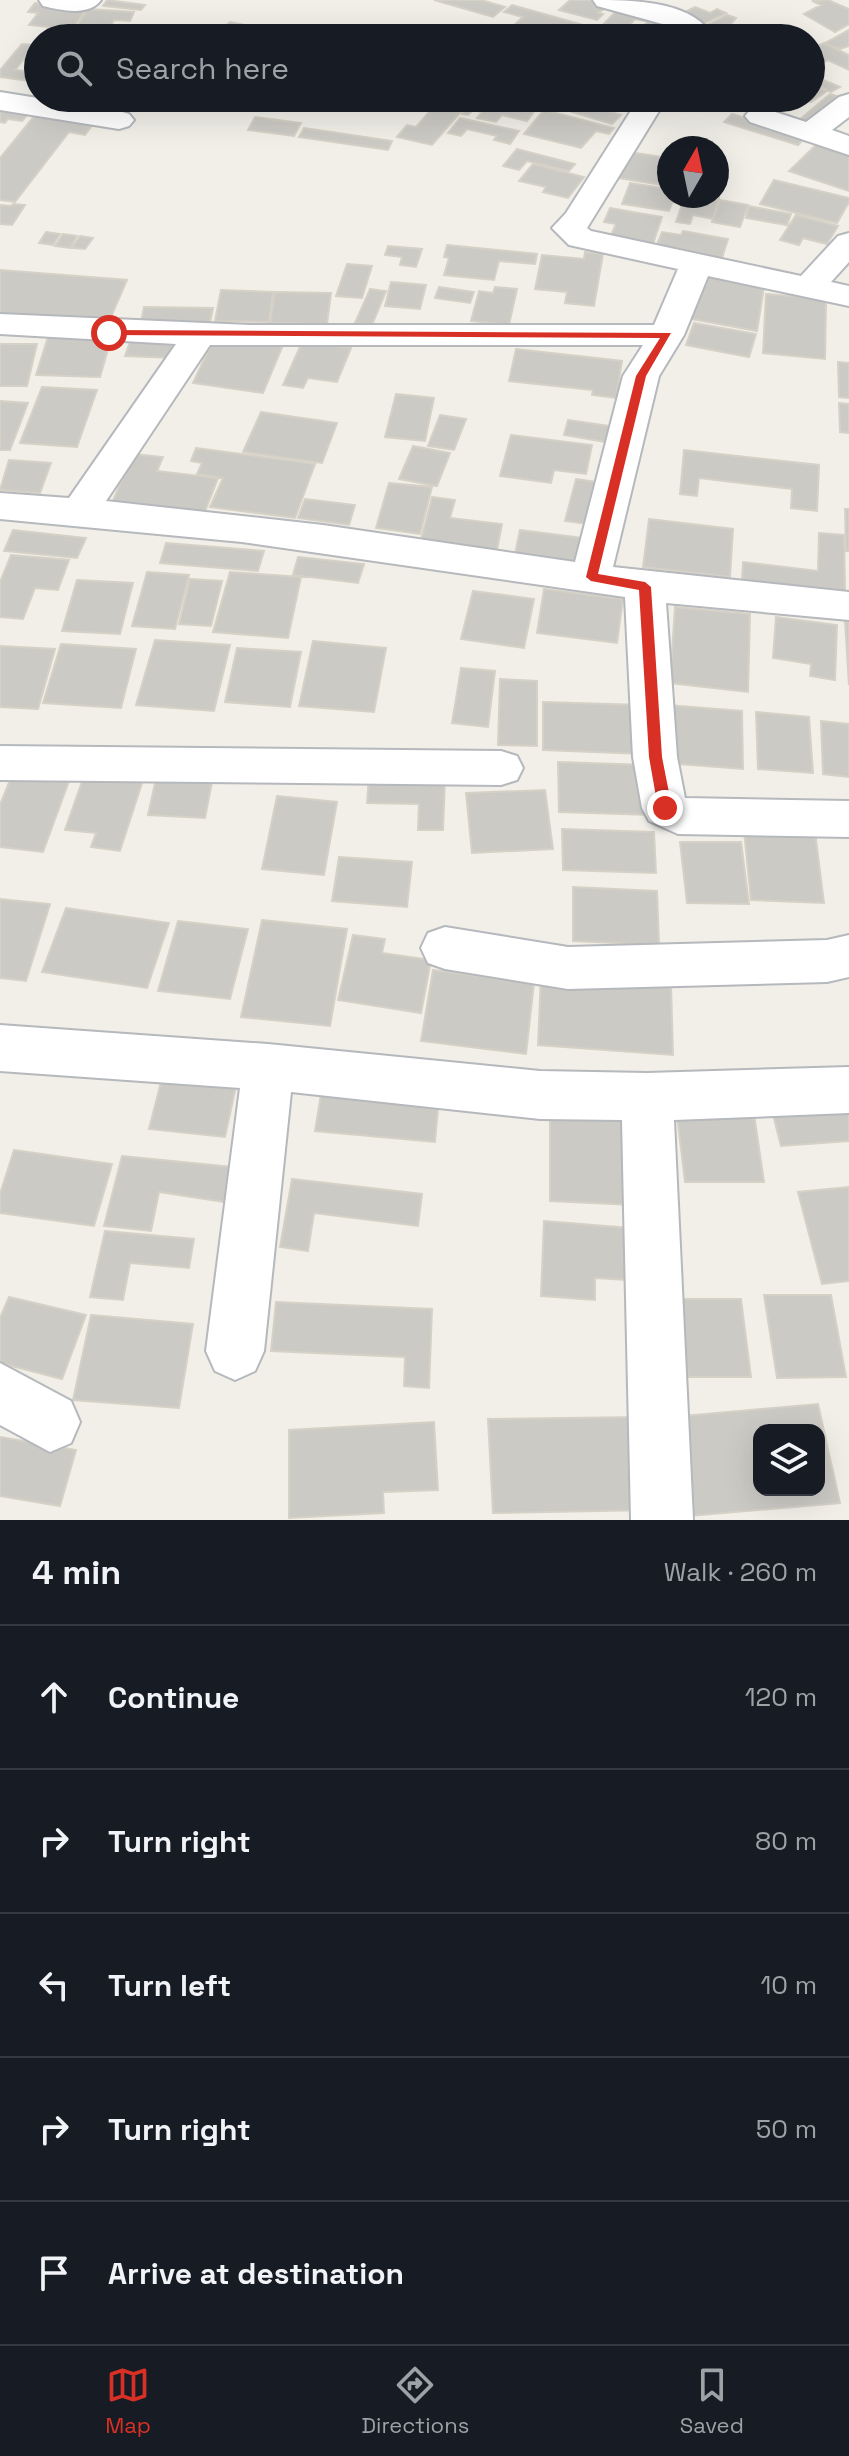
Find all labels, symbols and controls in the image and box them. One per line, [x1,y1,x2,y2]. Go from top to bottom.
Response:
search box [24,24,825,112]
icon: search [52,46,96,90]
text: Search here [116,49,289,88]
north arrow [657,136,729,208]
route start [91,315,127,351]
route end [647,790,683,826]
map controls [753,1424,825,1496]
button: layers [753,1424,825,1496]
text: 4 min [32,1551,121,1594]
text: Walk · 260 m [664,1555,817,1589]
icon: ahead [32,1675,76,1719]
text: Continue [108,1678,239,1717]
text: 120 m [745,1680,817,1714]
icon: right [32,1819,76,1863]
text: Turn right [108,1822,251,1861]
text: 80 m [755,1824,817,1858]
icon: left [32,1963,76,2007]
text: Turn left [108,1966,231,2005]
text: 10 m [760,1968,817,2002]
icon: right [32,2107,76,2151]
text: Turn right [108,2110,251,2149]
text: 50 m [756,2112,817,2146]
icon: arrive [32,2251,76,2295]
text: Arrive at destination [108,2254,404,2293]
tab: Map [105,2363,151,2439]
tab: Directions [361,2363,469,2439]
tab: Saved [680,2363,744,2439]

